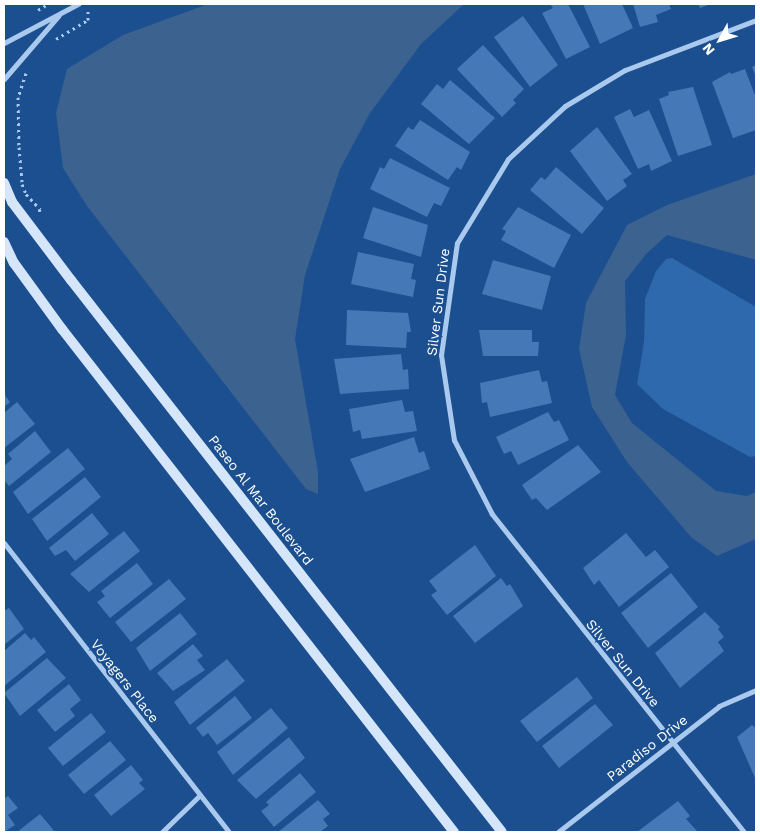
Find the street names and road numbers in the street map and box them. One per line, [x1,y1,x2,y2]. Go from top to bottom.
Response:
street label: Silver Sun Drive [423,247,453,357]
street label: Paseo Al Mar Boulevard [205,431,317,569]
street label: Silver Sun Drive [582,616,664,710]
street label: Voyagers Place [87,636,163,726]
street label: Paradiso Drive [603,711,691,785]

